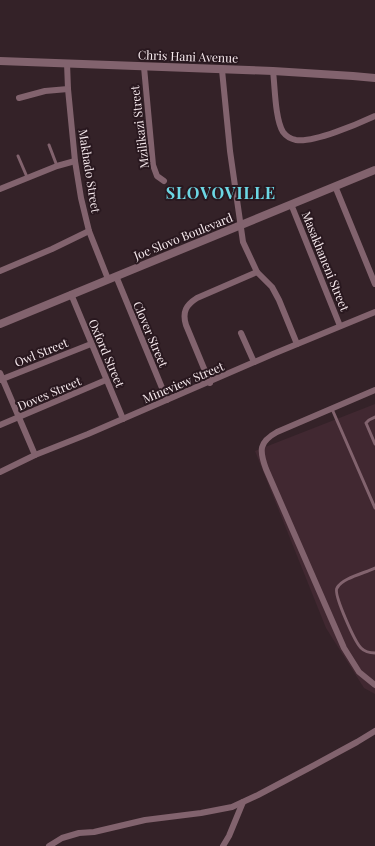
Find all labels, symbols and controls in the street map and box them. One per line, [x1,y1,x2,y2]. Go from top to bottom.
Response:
street label: Chris Hani Avenue [138,46,238,66]
street label: Mzilikazi Street [126,84,152,169]
street label: Makhado Street [75,128,105,215]
district label: SLOVOVILLE [166,182,276,203]
street label: Joe Slovo Boulevard [130,209,235,263]
street label: Masakhaneni Street [299,209,354,314]
street label: Clover Street [130,299,172,370]
street label: Oxford Street [85,316,129,390]
street label: Owl Street [12,334,71,370]
street label: Mineview Street [140,357,227,406]
street label: Doves Street [15,372,84,414]

